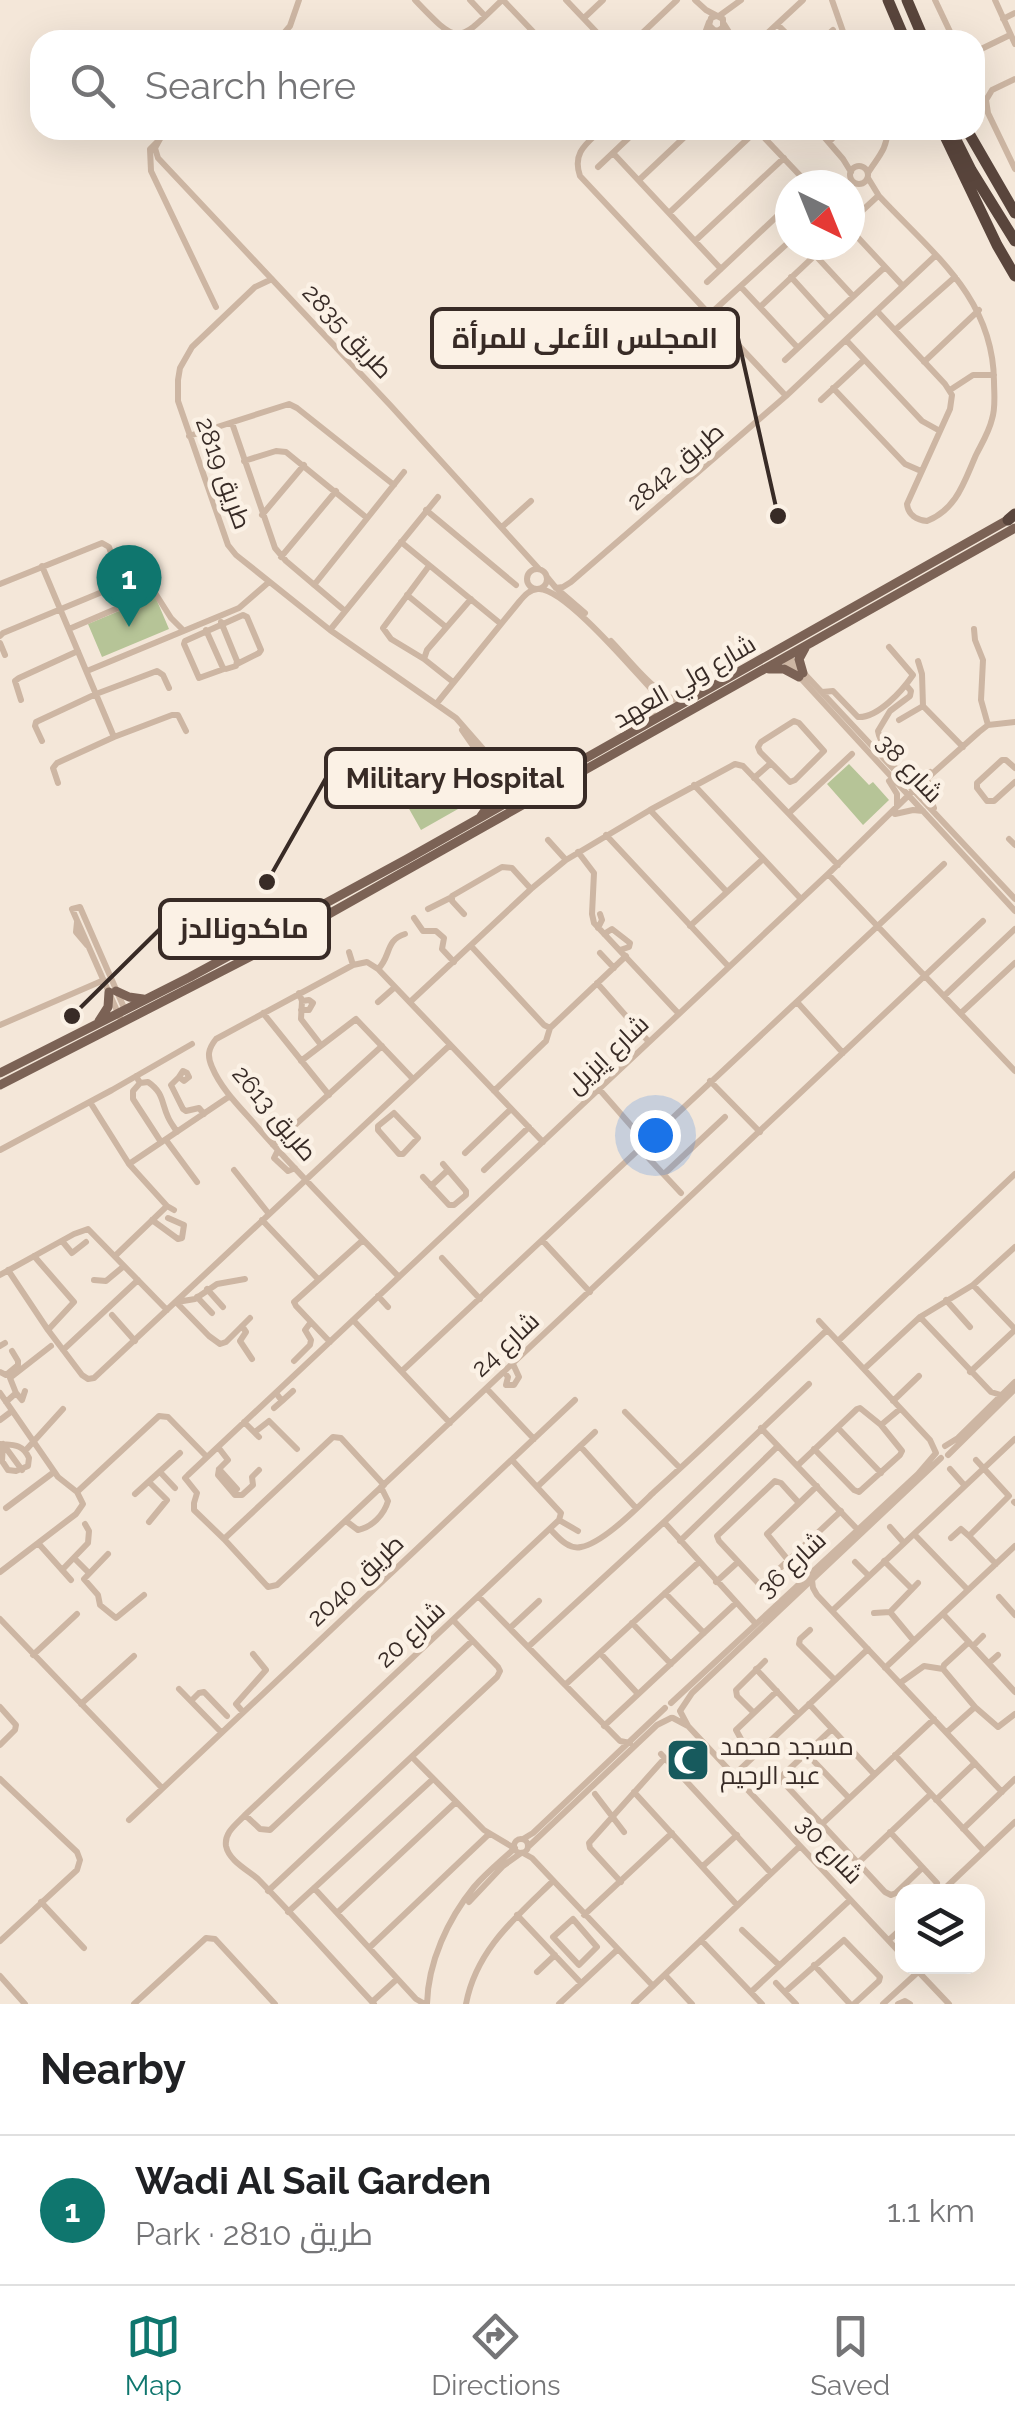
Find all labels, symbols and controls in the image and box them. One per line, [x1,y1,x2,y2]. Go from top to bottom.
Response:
search box [30,30,985,140]
icon: search [65,58,120,113]
text: Search here [145,63,356,108]
north arrow [775,170,865,260]
street label: طريق 2835 [296,277,399,385]
callout: المجلس الأعلى للمرأة [432,309,738,367]
text: المجلس الأعلى للمرأة [452,320,718,355]
street label: طريق 2819 [189,413,258,533]
street label: طريق 2842 [621,416,730,517]
pin: 1 [96,544,162,627]
street label: شارع ولي العهد [607,628,763,738]
street label: شارع 38 [869,727,949,810]
callout: Military Hospital [326,749,585,807]
text: Military Hospital [346,762,564,795]
callout: ماكدونالدز [160,900,329,958]
text: ماكدونالدز [178,912,309,945]
street label: شارع إيزيل [560,1008,656,1101]
street label: طريق 2613 [226,1059,324,1168]
your location [630,1110,681,1161]
street label: شارع 24 [465,1305,546,1384]
street label: شارع 36 [750,1525,833,1605]
street label: طريق 2040 [301,1528,410,1633]
street label: شارع 20 [369,1595,452,1675]
place label: مسجد محمد عبد الرحيم [720,1731,854,1793]
mosque icon: مسجد محمد عبد الرحيم [665,1737,711,1783]
street label: شارع 30 [789,1808,869,1891]
map controls [895,1884,985,1974]
button: layers [895,1884,985,1974]
text: Nearby [40,2045,186,2094]
text: Wadi Al Sail Garden [135,2158,491,2203]
text: 1 [65,2192,80,2229]
text: 1.1 km [887,2192,975,2229]
text: Park · طريق 2810 [135,2215,373,2252]
tab: Map [125,2309,182,2402]
tab: Directions [431,2309,561,2402]
tab: Saved [810,2309,890,2402]

